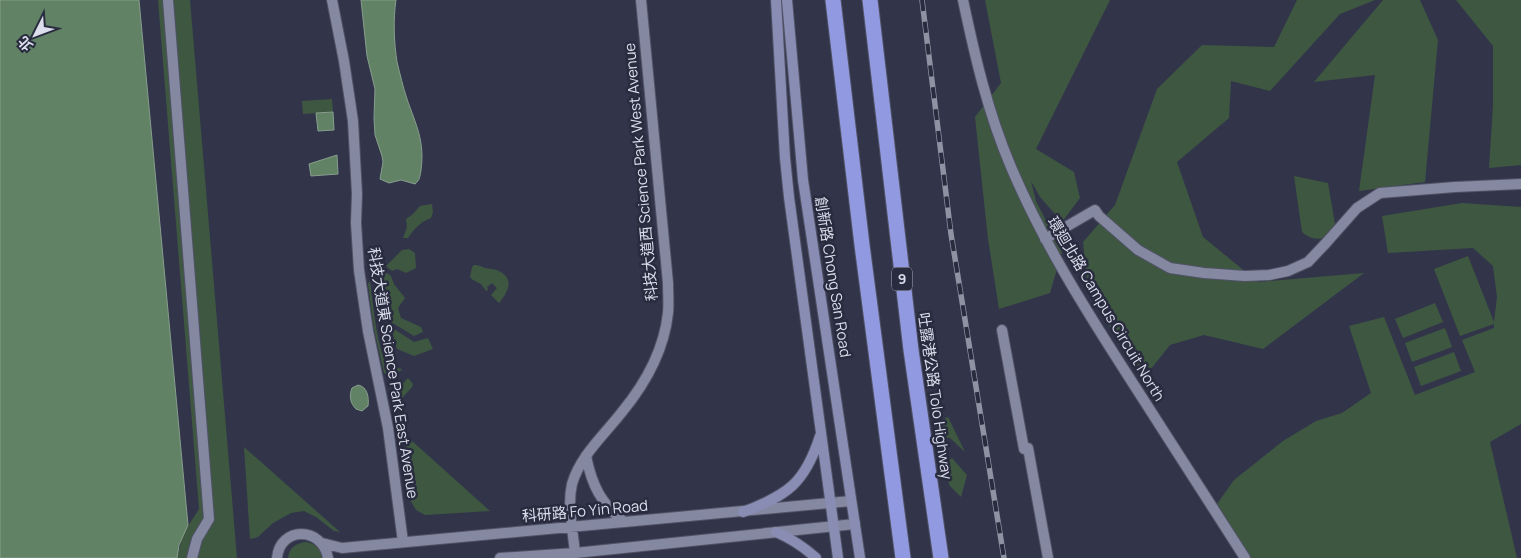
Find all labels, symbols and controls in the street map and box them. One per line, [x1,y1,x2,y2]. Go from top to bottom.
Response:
north arrow [10,10,60,60]
text: 北 [13,32,37,56]
street label: 科技大道西 Science Park West Avenue [619,42,662,302]
street label: 創新路 Chong San Road [810,195,857,359]
street label: 環迴北路 Campus Circuit North [1043,212,1170,405]
street label: 科技大道東 Science Park East Avenue [363,246,424,500]
road number: 9 [892,268,912,290]
street label: 吐露港公路 Tolo Highway [913,311,958,481]
street label: 科研路 Fo Yin Road [521,495,649,526]

